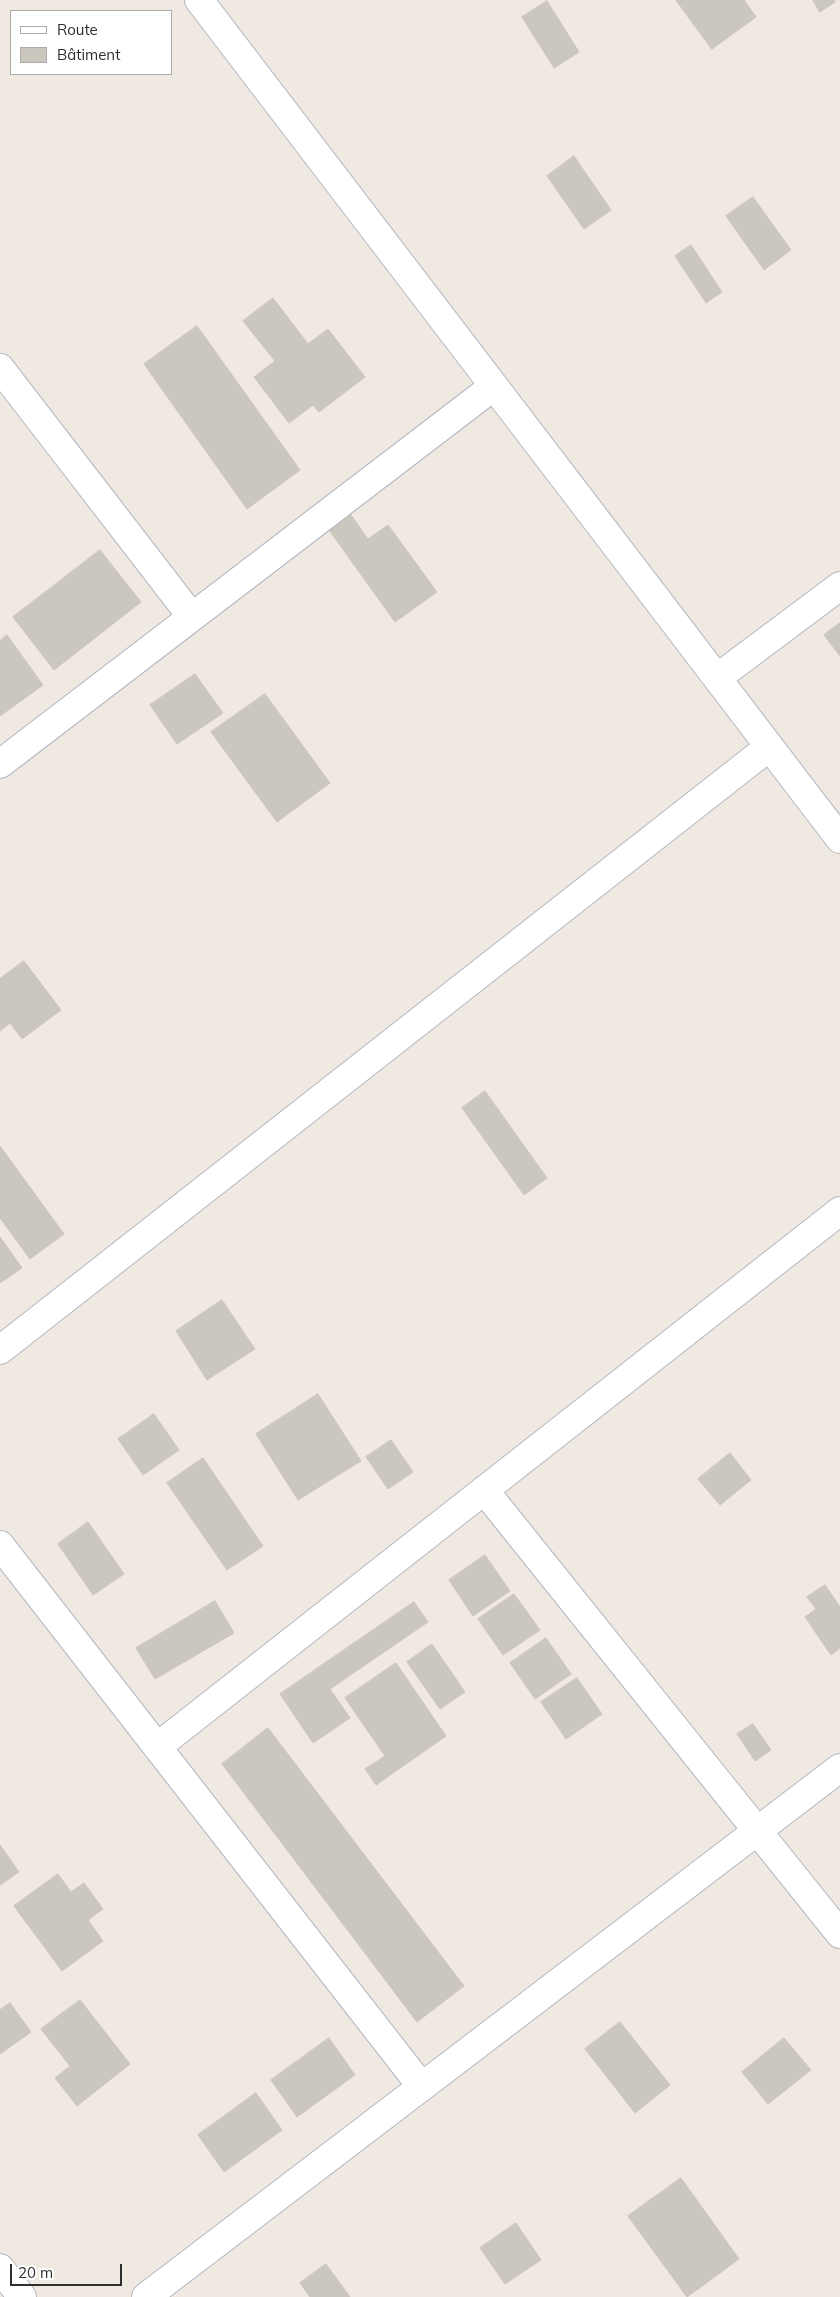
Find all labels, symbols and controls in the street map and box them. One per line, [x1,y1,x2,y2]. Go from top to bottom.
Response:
legend [10,10,172,75]
text: Route [57,20,98,39]
text: Bâtiment [57,45,120,64]
scale bar [12,2254,125,2286]
text: 20 m [18,2263,53,2282]

